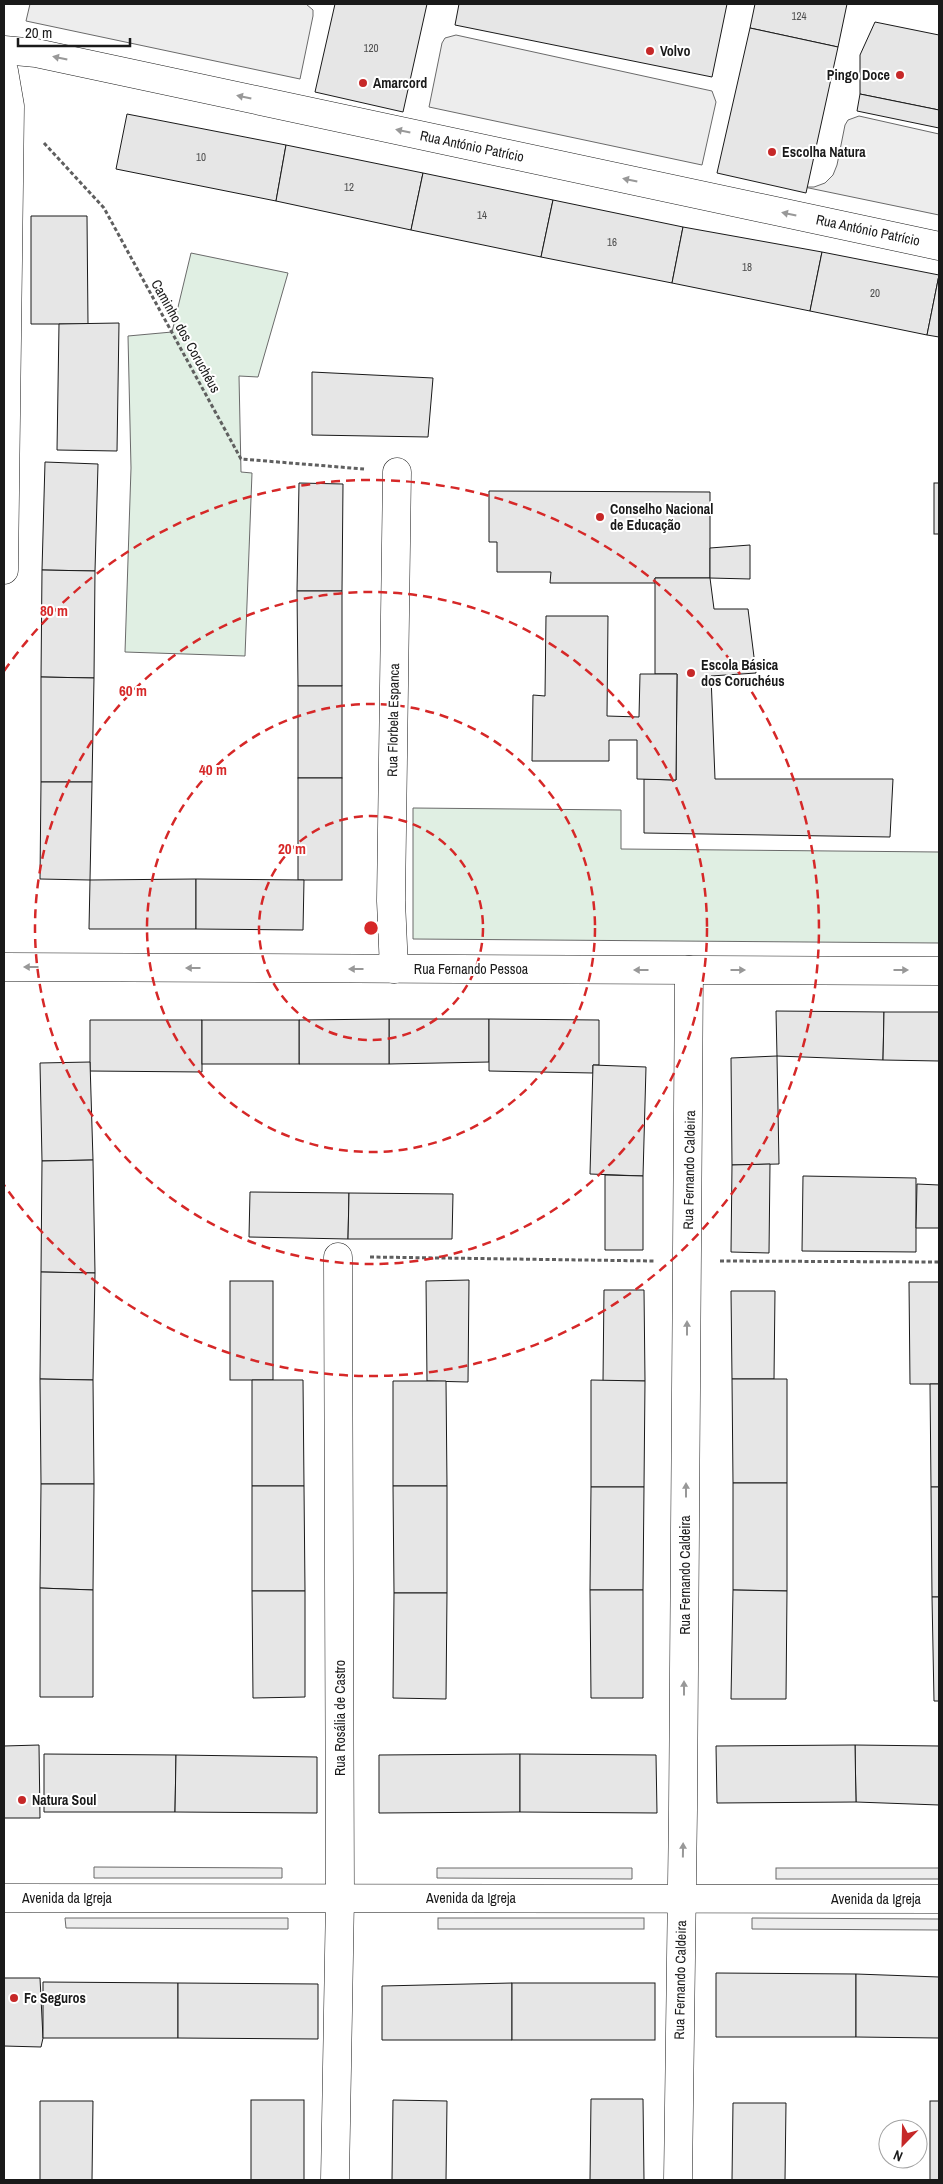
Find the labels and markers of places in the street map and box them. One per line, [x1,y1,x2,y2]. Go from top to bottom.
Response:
place label: Volvo [660,42,690,60]
marker: Volvo [644,45,656,57]
place label: Pingo Doce [827,66,890,84]
marker: Pingo Doce [894,69,906,81]
place label: Amarcord [373,74,427,92]
marker: Amarcord [357,77,369,89]
place label: Escolha Natura [782,143,866,161]
marker: Escolha Natura [766,146,778,158]
place label: Conselho Nacional de Educação [610,500,713,534]
marker: Conselho Nacional de Educação [594,511,606,523]
place label: Escola Básica dos Coruchéus [701,656,785,690]
marker: Escola Básica dos Coruchéus [685,667,697,679]
centre of rings [362,919,380,937]
place label: Natura Soul [32,1791,96,1809]
marker: Natura Soul [16,1794,28,1806]
place label: Fc Seguros [24,1989,86,2007]
marker: Fc Seguros [8,1992,20,2004]

